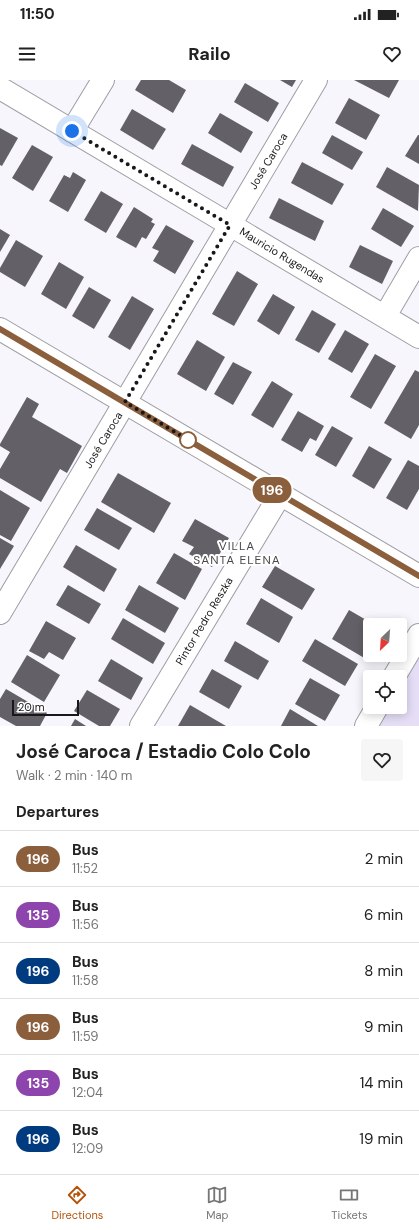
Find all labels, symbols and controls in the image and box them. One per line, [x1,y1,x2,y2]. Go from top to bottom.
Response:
text: 11:50 [20,4,55,24]
text: Railo [188,42,231,66]
icon: menu [16,43,38,65]
icon: heart [381,43,403,65]
your location [62,121,82,141]
street label: José Caroca [246,130,290,192]
street label: Mauricio Rugendas [237,224,327,286]
street label: José Caroca [81,409,125,471]
unlabelled marker [179,431,197,449]
line badge: 196 [249,477,295,503]
text: 196 [261,481,283,499]
district label: VILLA SANTA ELENA [193,538,281,568]
street label: Pintor Pedro Reszka [172,575,236,667]
north arrow [363,618,407,662]
map controls [363,618,407,714]
button: locate [363,670,407,714]
scale bar [12,698,79,717]
text: 20 m [18,700,44,714]
text: José Caroca / Estadio Colo Colo [16,739,311,764]
button: heart [361,739,403,781]
text: Walk · 2 min · 140 m [16,767,132,784]
text: Departures [16,802,99,822]
text: Bus [72,840,99,860]
text: 2 min [365,849,403,869]
text: 196 [27,850,49,868]
text: 11:52 [72,860,98,877]
text: Bus [72,896,99,916]
text: 6 min [364,905,403,925]
text: 135 [27,906,49,924]
text: 11:56 [72,916,99,933]
text: Bus [72,952,99,972]
text: 8 min [364,961,403,981]
text: 196 [27,962,49,980]
text: 11:58 [72,972,99,989]
text: Bus [72,1008,99,1028]
text: 9 min [364,1017,403,1037]
text: 196 [27,1018,49,1036]
text: 11:59 [72,1028,98,1045]
text: Bus [72,1064,99,1084]
text: 14 min [360,1073,403,1093]
text: 135 [27,1074,49,1092]
text: 12:04 [72,1084,103,1101]
text: Bus [72,1120,99,1140]
text: 19 min [359,1129,403,1149]
text: 196 [27,1130,49,1148]
text: 12:09 [72,1140,103,1157]
tab: Directions [51,1184,103,1222]
tab: Map [206,1184,228,1222]
tab: Tickets [331,1184,368,1222]

